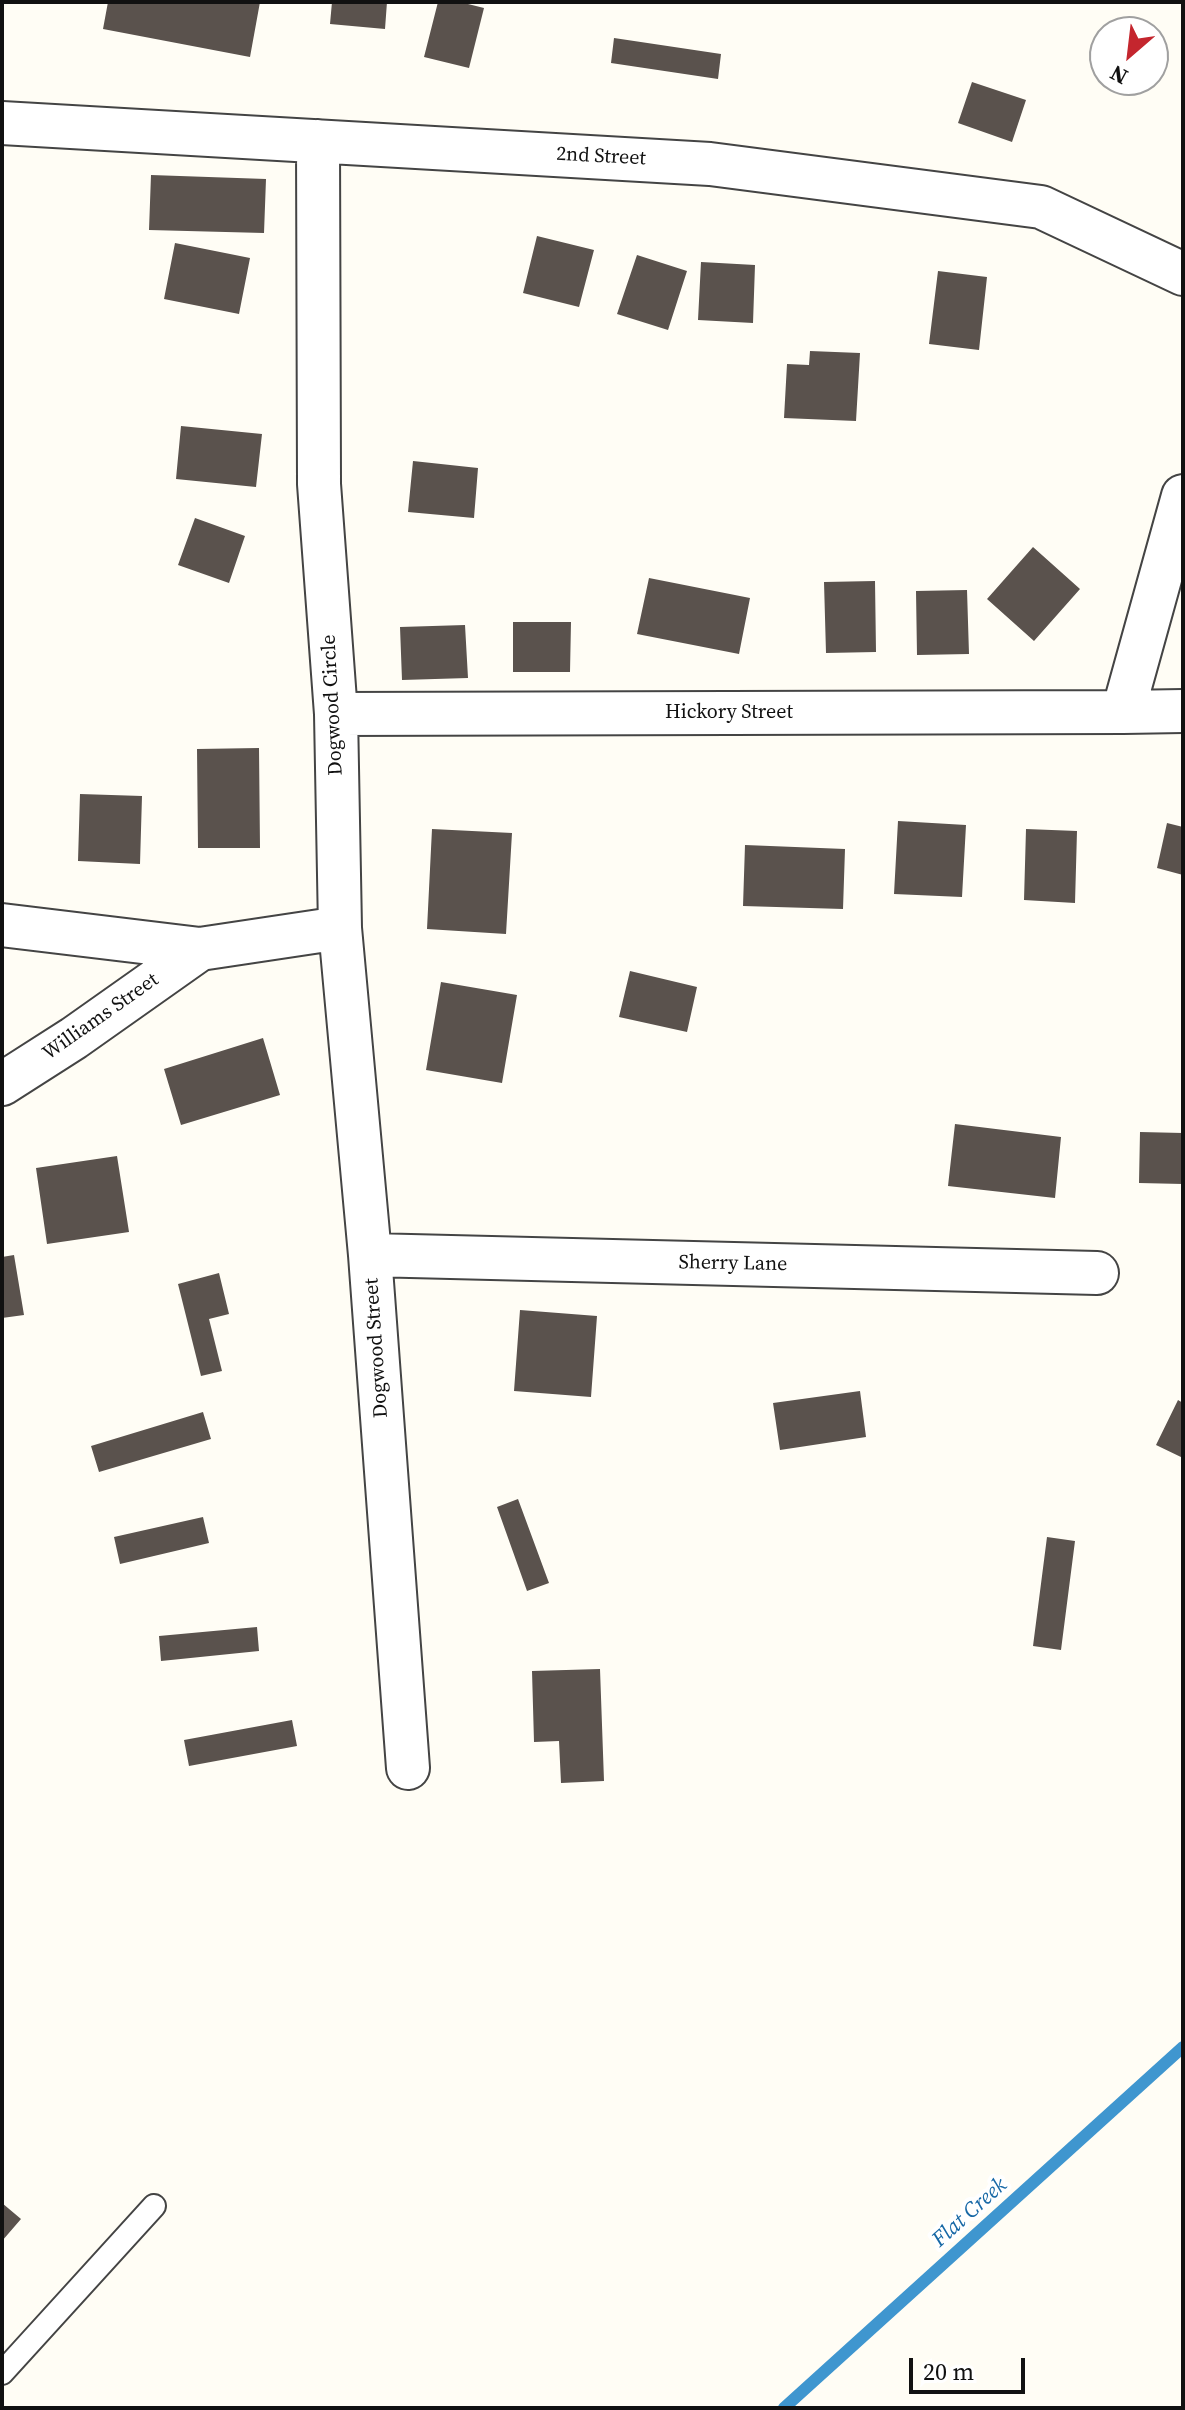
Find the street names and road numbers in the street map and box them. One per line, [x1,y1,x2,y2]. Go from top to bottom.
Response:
street label: 2nd Street [556,143,646,171]
street label: Dogwood Circle [317,634,349,776]
street label: Hickory Street [665,701,793,725]
street label: Williams Street [38,968,164,1066]
street label: Sherry Lane [678,1251,788,1277]
street label: Dogwood Street [360,1277,394,1419]

